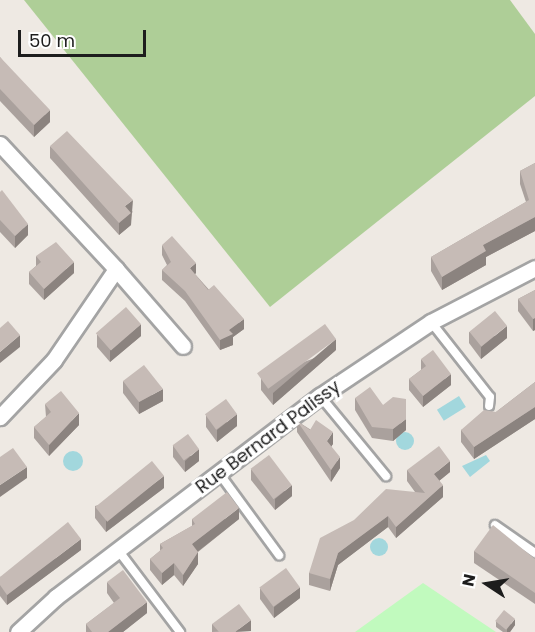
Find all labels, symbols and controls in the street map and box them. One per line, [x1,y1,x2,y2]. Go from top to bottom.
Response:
scale bar [21,18,148,56]
text: 50 m [29,28,75,53]
street label: Rue Bernard Palissy [192,376,344,498]
north arrow [457,554,517,614]
text: N [456,572,481,588]

